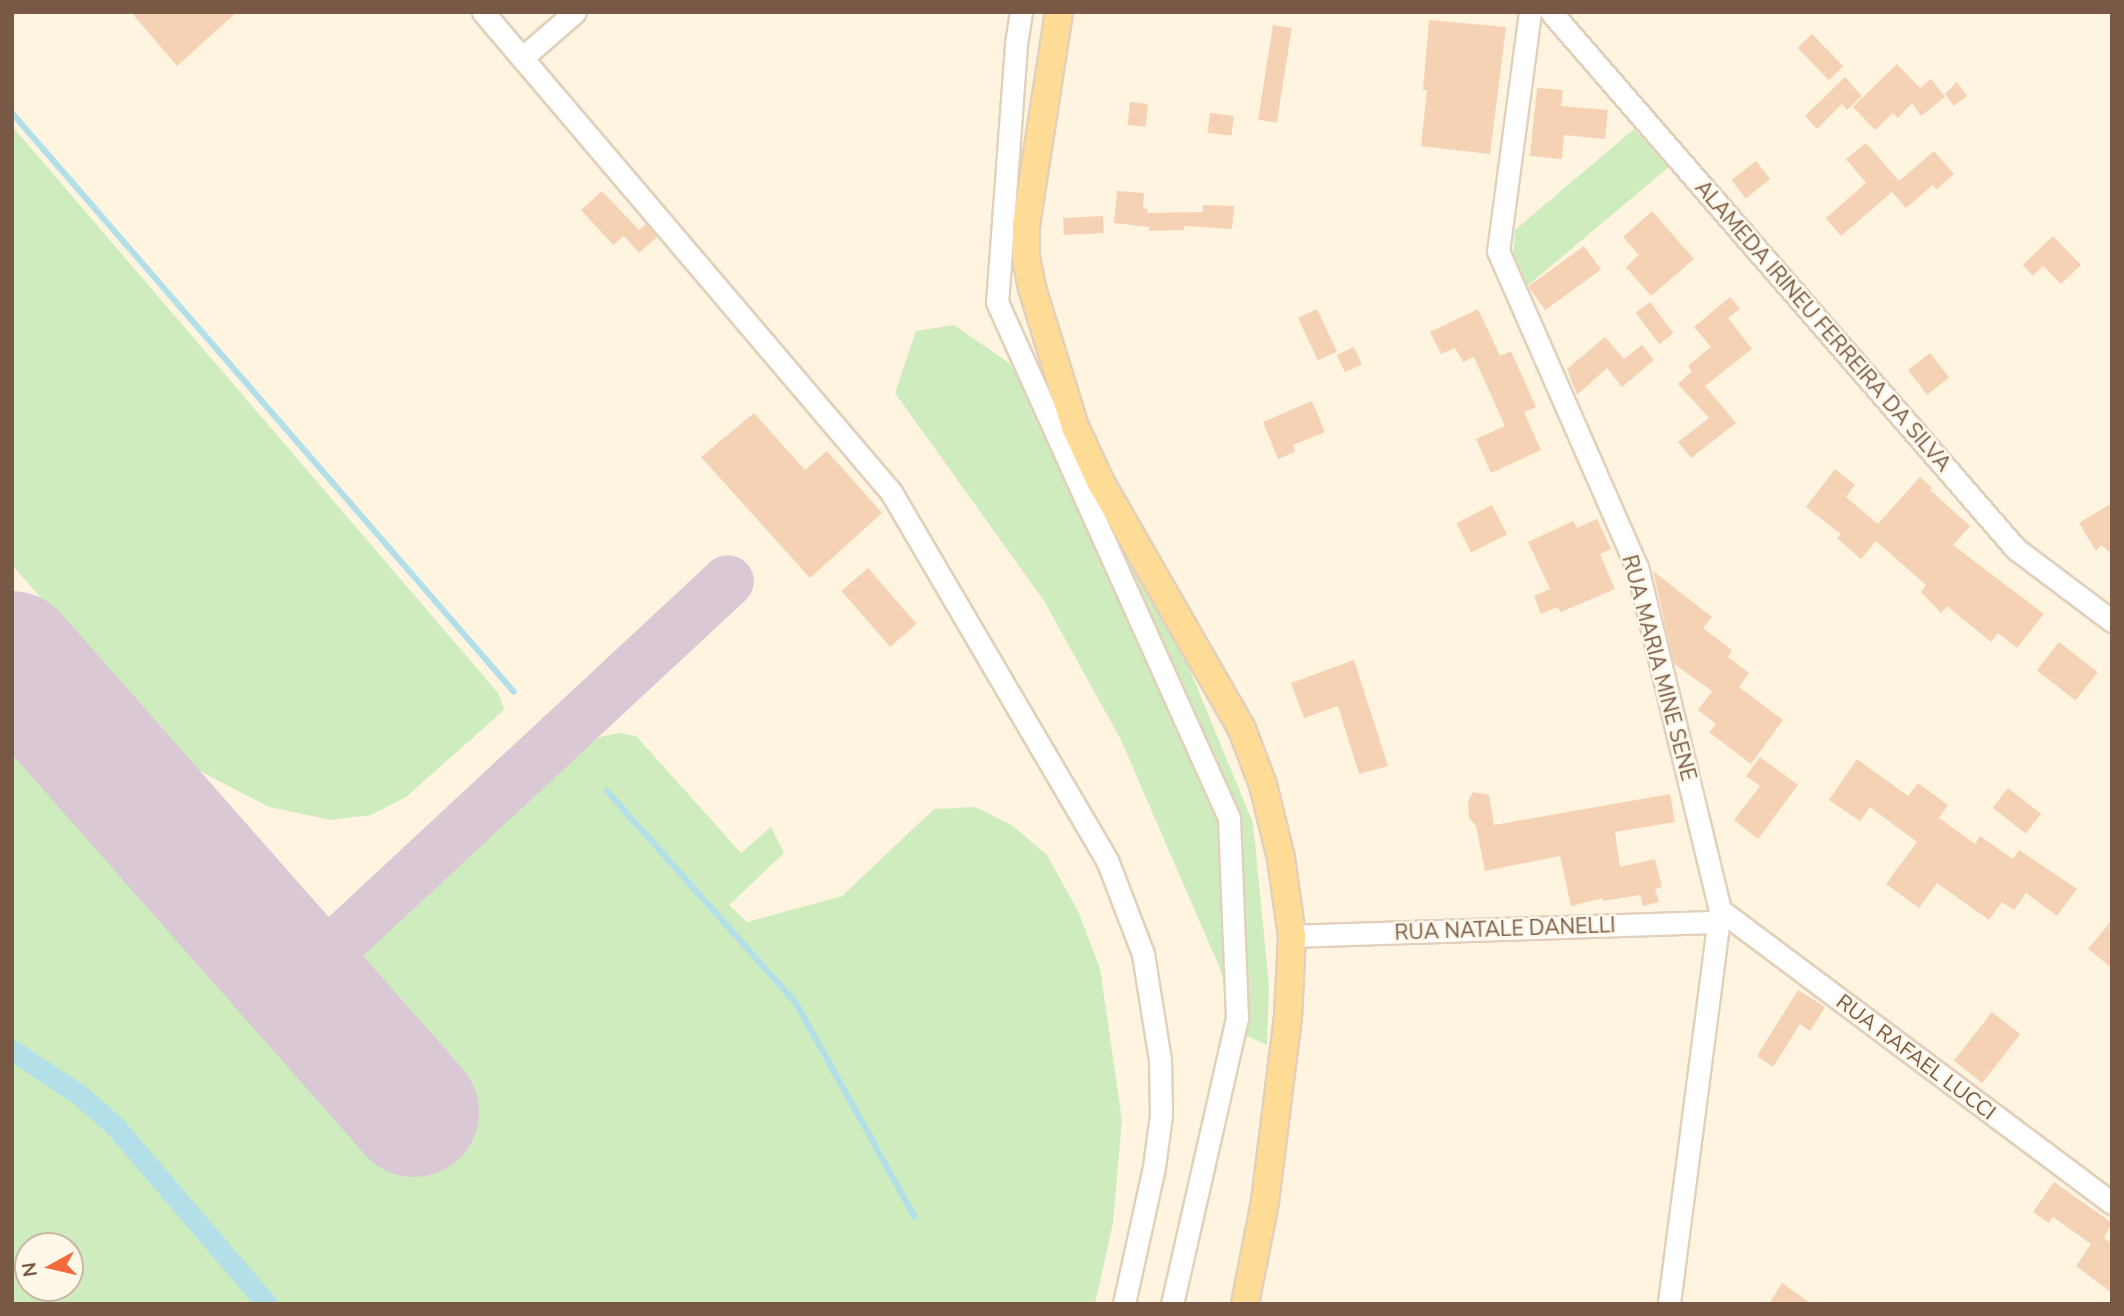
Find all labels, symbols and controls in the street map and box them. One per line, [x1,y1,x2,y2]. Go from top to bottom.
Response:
street label: ALAMEDA IRINEU FERREIRA DA SILVA [1690,175,1956,477]
street label: RUA MARIA MINE SENE [1617,552,1701,784]
street label: RUA NATALE DANELLI [1394,913,1616,945]
street label: RUA RAFAEL LUCCI [1831,989,2001,1125]
north arrow [14,1232,84,1302]
text: N [16,1261,44,1278]

